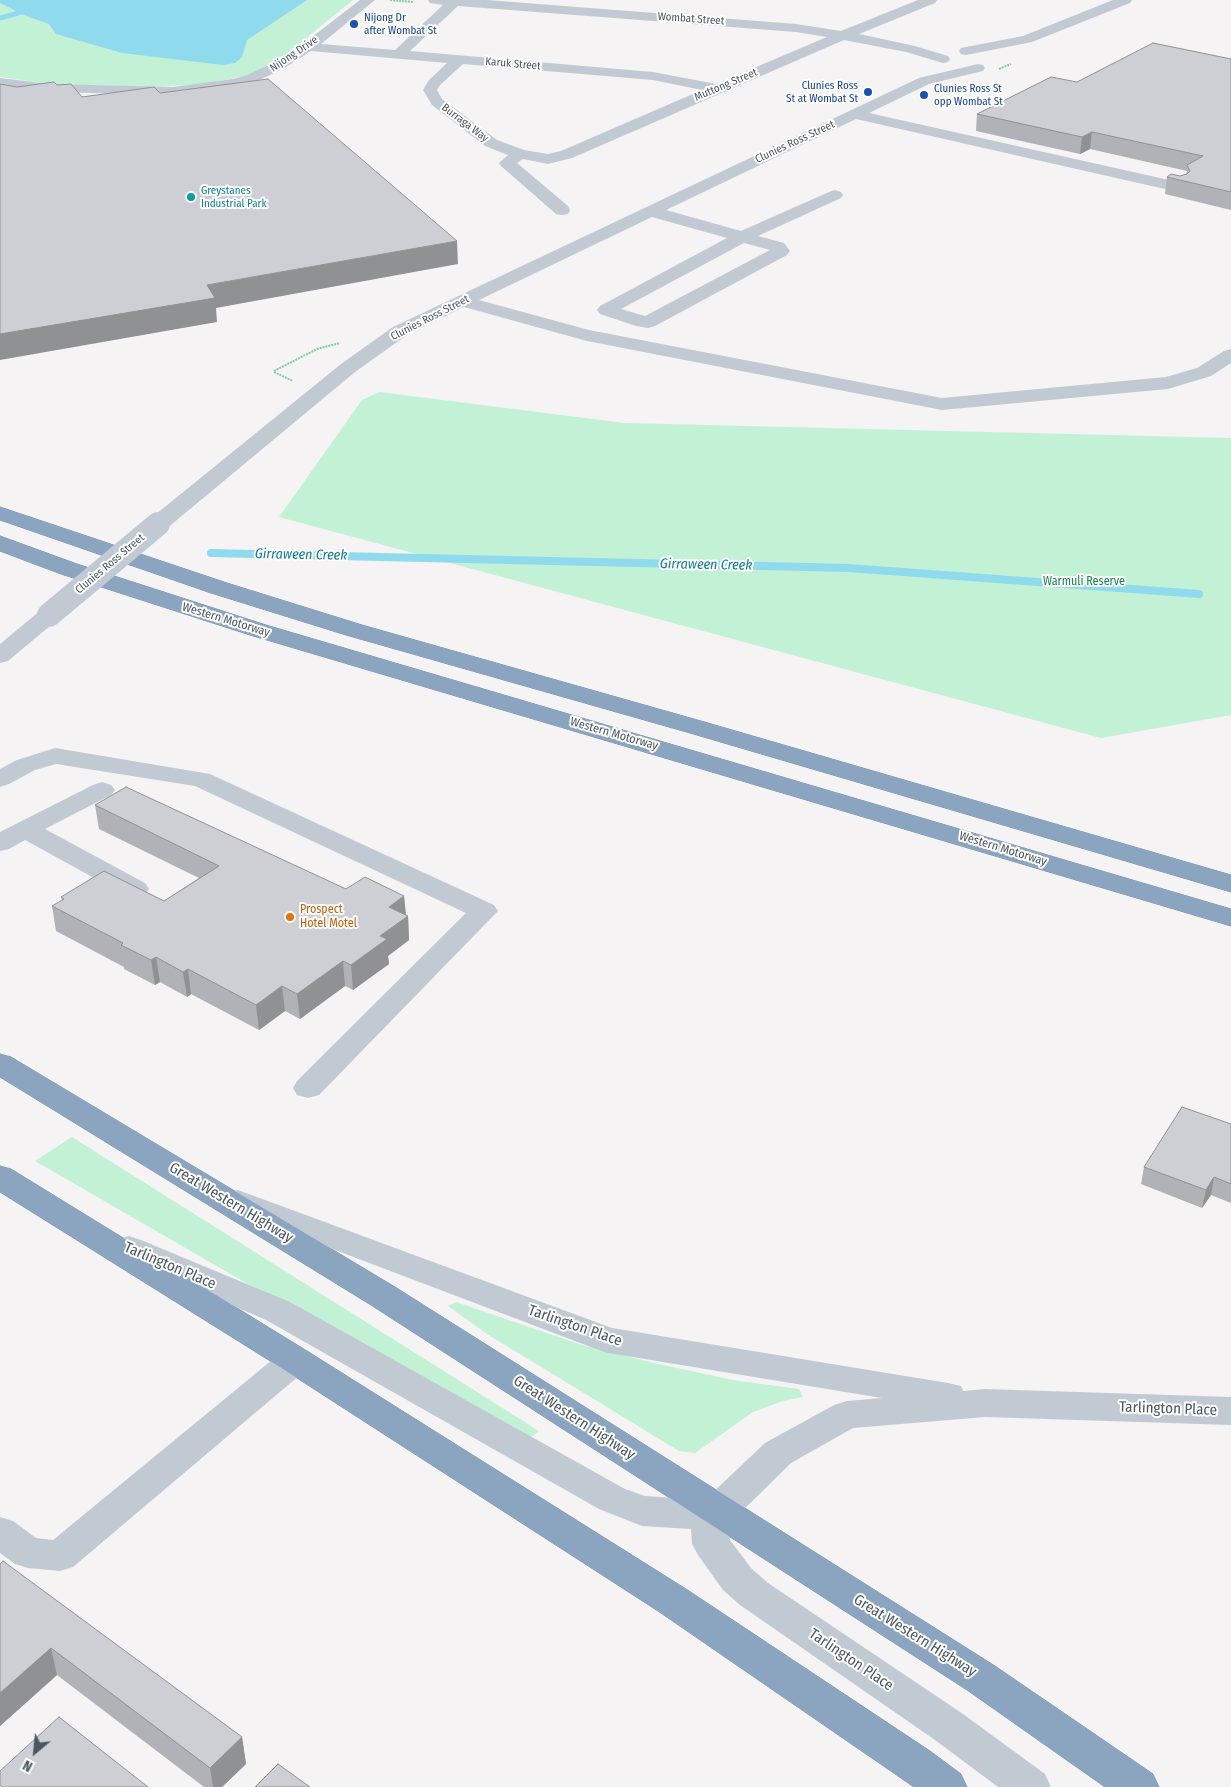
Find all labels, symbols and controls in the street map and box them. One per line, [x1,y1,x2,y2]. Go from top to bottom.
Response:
street label: Wombat Street [657,10,725,28]
place label: Nijong Dr after Wombat St [364,11,437,37]
marker: Nijong Dr after Wombat St [348,18,360,30]
street label: Nijong Drive [268,33,320,75]
street label: Karuk Street [485,55,541,73]
street label: Muttong Street [693,66,759,104]
place label: Clunies Ross St at Wombat St [786,79,858,105]
place label: Clunies Ross St opp Wombat St [934,82,1003,108]
marker: Clunies Ross St at Wombat St [862,86,874,98]
marker: Clunies Ross St opp Wombat St [918,89,930,101]
street label: Burraga Way [439,101,491,145]
street label: Clunies Ross Street [753,118,837,166]
place label: Greystanes Industrial Park [201,184,267,210]
marker: Greystanes Industrial Park [185,191,197,203]
street label: Clunies Ross Street [389,293,471,343]
street label: Clunies Ross Street [73,531,147,597]
water label: Girraween Creek [255,546,347,564]
water label: Girraween Creek [660,556,752,574]
park label: Warmuli Reserve [1043,575,1125,589]
street label: Western Motorway [180,600,272,640]
street label: Western Motorway [568,715,660,753]
street label: Western Motorway [957,829,1049,869]
place label: Prospect Hotel Motel [300,903,357,931]
marker: Prospect Hotel Motel [284,911,296,923]
street label: Great Western Highway [166,1159,296,1247]
street label: Tarlington Place [121,1239,219,1293]
street label: Tarlington Place [526,1302,624,1350]
street label: Great Western Highway [510,1372,638,1464]
street label: Tarlington Place [1119,1398,1217,1420]
street label: Great Western Highway [850,1591,980,1681]
street label: Tarlington Place [805,1625,897,1695]
north arrow [10,1727,60,1777]
text: N [20,1756,35,1775]

